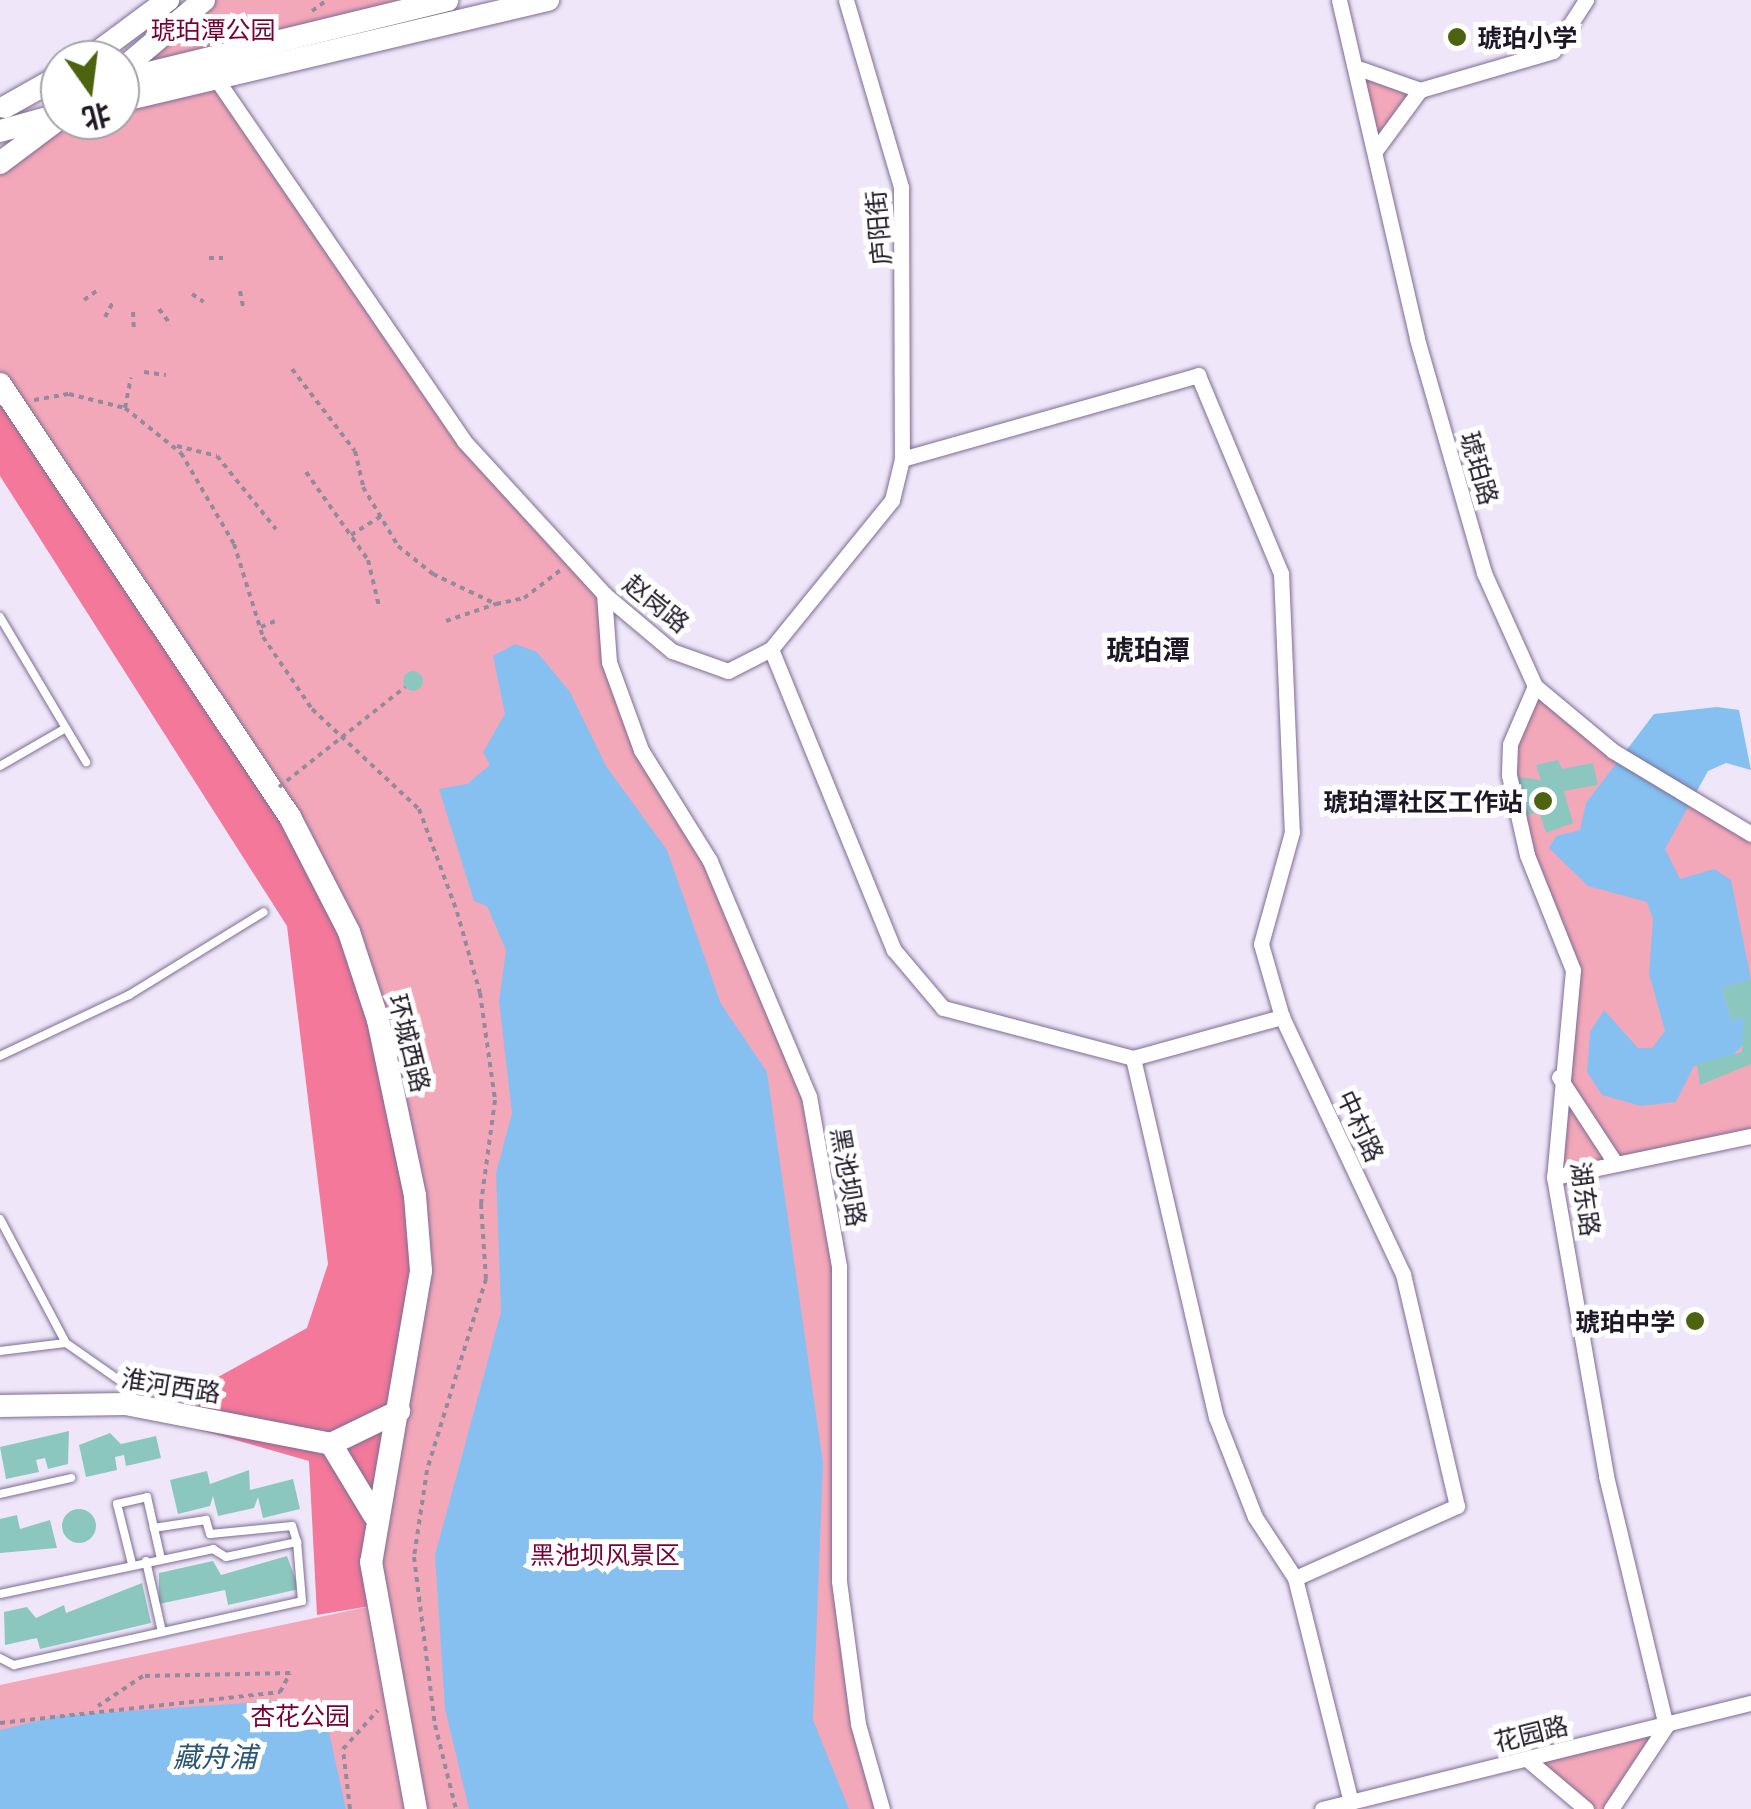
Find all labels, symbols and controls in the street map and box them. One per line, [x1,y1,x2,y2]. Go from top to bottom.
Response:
park label: 琥珀潭公园 [151,14,275,44]
place label: 琥珀小学 [1477,22,1577,52]
marker: 琥珀小学 [1446,26,1468,48]
north arrow [40,40,140,140]
text: 北 [79,97,114,137]
street label: 庐阳街 [860,189,896,267]
street label: 琥珀路 [1455,428,1505,508]
street label: 赵岗路 [618,568,696,638]
district label: 琥珀潭 [1106,632,1190,666]
place label: 琥珀潭社区工作站 [1323,786,1523,816]
marker: 琥珀潭社区工作站 [1532,790,1554,812]
street label: 环城西路 [383,991,437,1095]
street label: 中村路 [1332,1086,1390,1166]
street label: 黑池坝路 [826,1125,872,1229]
street label: 湖东路 [1566,1160,1606,1238]
place label: 琥珀中学 [1575,1306,1675,1336]
marker: 琥珀中学 [1684,1310,1706,1332]
street label: 淮河西路 [119,1362,223,1408]
park label: 黑池坝风景区 [530,1539,680,1569]
park label: 杏花公园 [250,1700,350,1730]
street label: 花园路 [1491,1709,1571,1757]
water label: 藏舟浦 [173,1739,257,1773]

